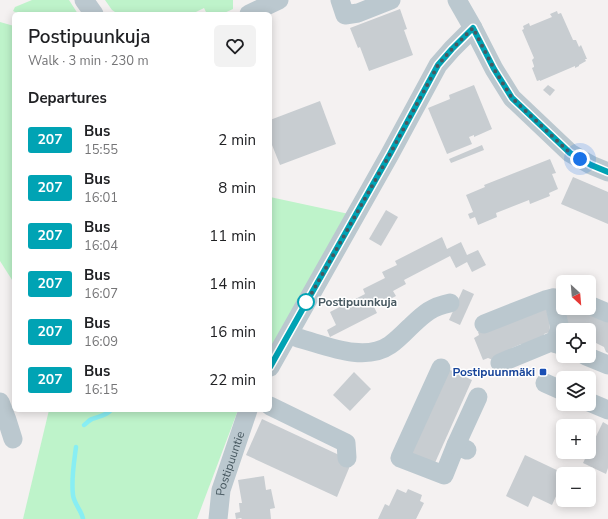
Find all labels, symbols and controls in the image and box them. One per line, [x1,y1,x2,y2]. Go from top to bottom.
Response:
text: Postipuunkuja [28,24,150,50]
button: heart [214,25,256,67]
text: Walk · 3 min · 230 m [28,52,149,70]
text: Departures [28,88,107,108]
text: Bus [84,121,110,141]
text: 207 [37,130,63,149]
text: 2 min [218,130,256,150]
text: 15:55 [84,141,118,159]
your location [570,149,590,169]
text: Bus [84,169,110,189]
text: 207 [37,178,63,197]
text: 8 min [218,178,256,198]
text: 16:01 [84,189,118,207]
text: Bus [84,217,110,237]
text: 207 [37,226,63,245]
text: 11 min [209,226,256,246]
text: 16:04 [84,237,118,255]
text: Bus [84,265,110,285]
text: 207 [37,274,63,293]
text: 14 min [209,274,256,294]
north arrow [556,275,596,315]
map controls [556,275,596,507]
text: 16:07 [84,285,118,303]
marker: Postipuunkuja [297,293,315,311]
place label: Postipuunkuja [318,294,397,310]
text: Bus [84,313,110,333]
text: 207 [37,322,63,341]
text: 16 min [209,322,256,342]
button: locate [556,323,596,363]
text: 16:09 [84,333,118,351]
text: Bus [84,361,110,381]
place label: Postipuunmäki [452,364,535,380]
marker: Postipuunmäki [538,367,548,377]
text: 207 [37,370,63,389]
text: 22 min [209,370,256,390]
button: layers [556,371,596,411]
text: 16:15 [84,381,118,399]
button: + [556,419,596,459]
street label: Postipuuntie [212,429,248,497]
button: − [556,467,596,507]

